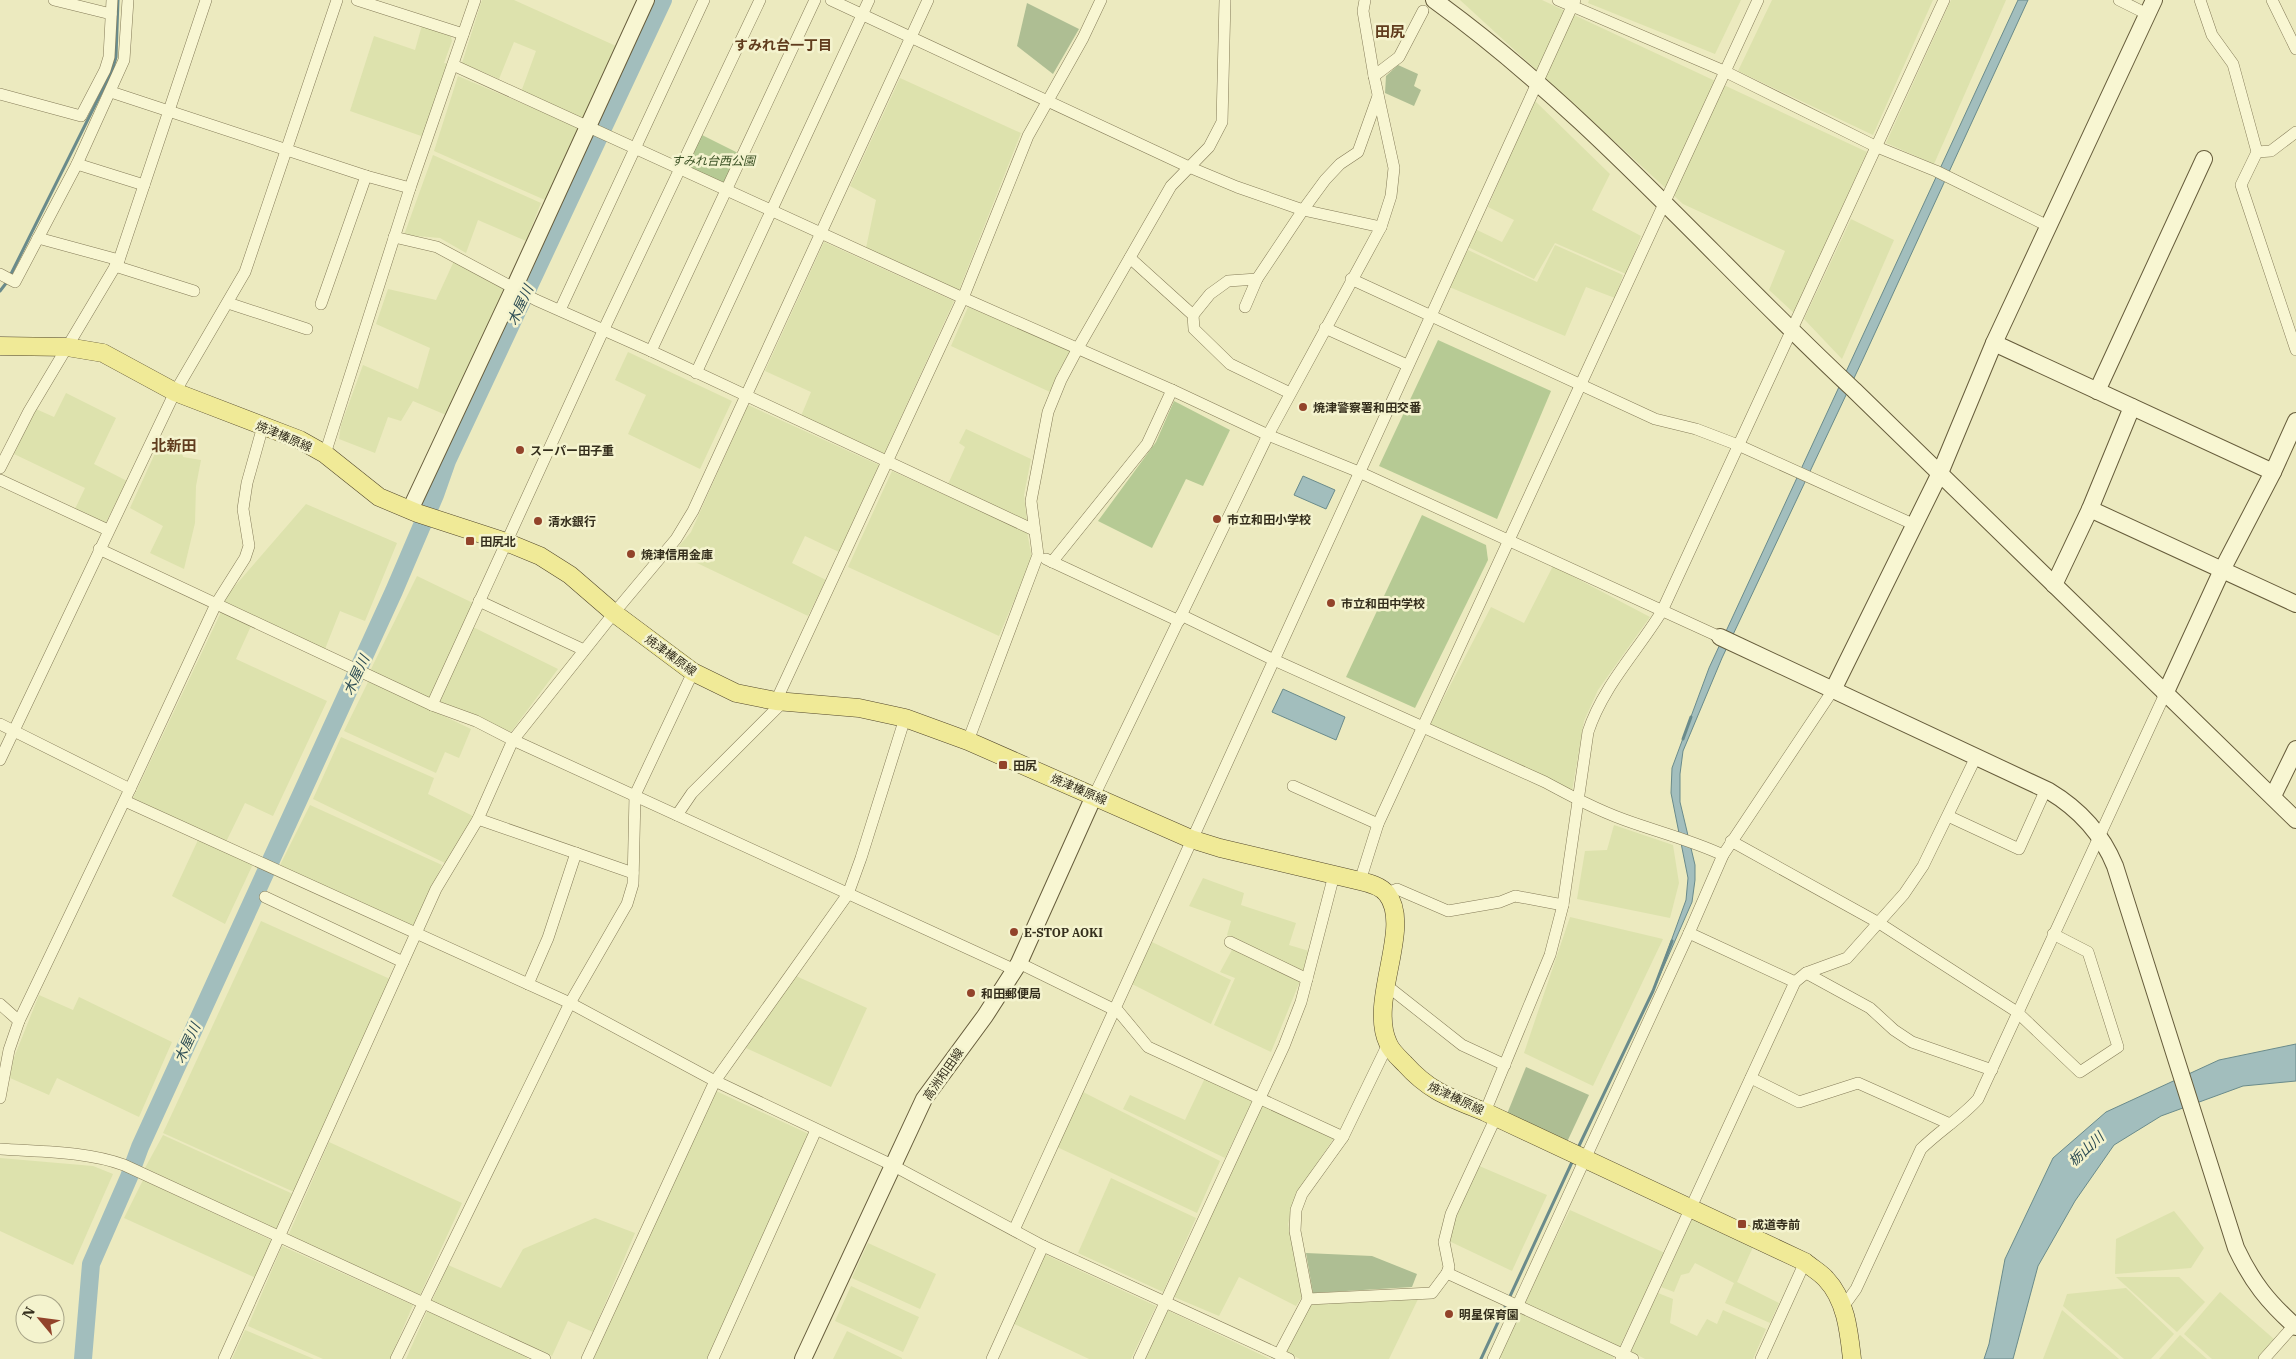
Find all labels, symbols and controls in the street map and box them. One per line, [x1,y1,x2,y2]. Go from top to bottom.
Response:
district label: 田尻 [1375,22,1405,41]
district label: すみれ台一丁目 [734,36,832,54]
park label: すみれ台西公園 [671,153,757,168]
water label: 木屋川 [503,280,538,328]
place label: 焼津警察署和田交番 [1313,400,1422,415]
marker: 焼津警察署和田交番 [1297,401,1309,413]
street label: 焼津榛原線 [253,417,315,455]
district label: 北新田 [151,436,197,455]
place label: スーパー田子重 [530,443,614,458]
marker: スーパー田子重 [514,444,526,456]
place label: 市立和田小学校 [1227,512,1311,527]
marker: 市立和田小学校 [1211,513,1223,525]
place label: 清水銀行 [548,514,596,529]
marker: 清水銀行 [532,515,544,527]
place label: 田尻北 [480,534,516,549]
marker: 田尻北 [464,535,476,547]
place label: 焼津信用金庫 [641,547,713,562]
marker: 焼津信用金庫 [625,548,637,560]
place label: 市立和田中学校 [1341,596,1425,611]
marker: 市立和田中学校 [1325,597,1337,609]
street label: 焼津榛原線 [642,631,700,679]
water label: 木屋川 [339,650,374,698]
place label: 田尻 [1013,758,1037,773]
marker: 田尻 [997,759,1009,771]
street label: 焼津榛原線 [1048,770,1110,808]
place label: E-STOP AOKI [1024,925,1103,940]
marker: E-STOP AOKI [1008,926,1020,938]
place label: 和田郵便局 [981,986,1041,1001]
marker: 和田郵便局 [965,987,977,999]
water label: 木屋川 [170,1018,205,1066]
street label: 高洲和田線 [920,1045,966,1103]
street label: 焼津榛原線 [1426,1079,1486,1117]
water label: 栃山川 [2065,1127,2109,1170]
place label: 成道寺前 [1752,1217,1800,1232]
marker: 成道寺前 [1736,1218,1748,1230]
north arrow [15,1294,65,1344]
text: N [18,1303,39,1322]
place label: 明星保育園 [1459,1307,1519,1322]
marker: 明星保育園 [1443,1308,1455,1320]

